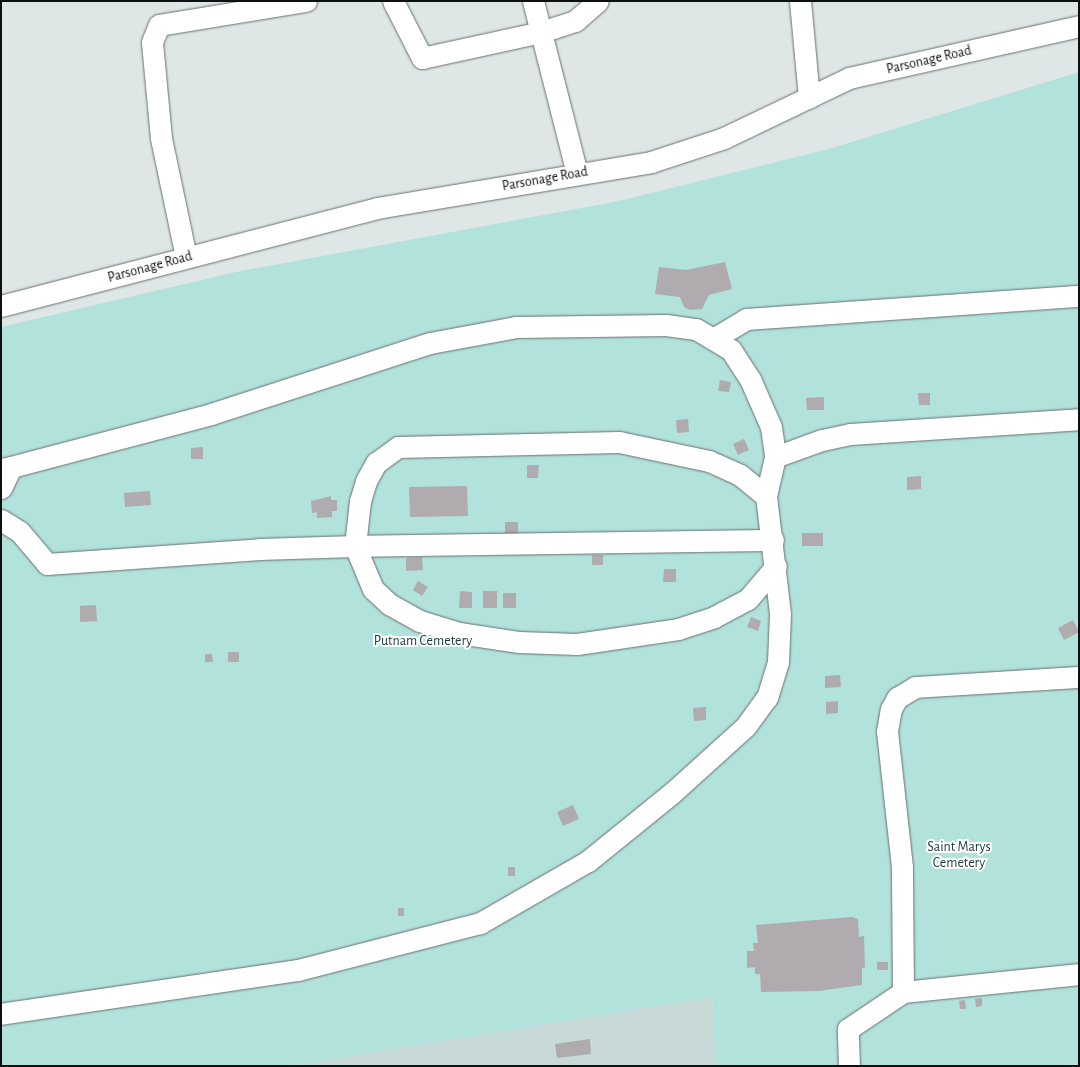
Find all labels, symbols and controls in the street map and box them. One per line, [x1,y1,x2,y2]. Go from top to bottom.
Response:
street label: Parsonage Road [885,42,973,78]
street label: Parsonage Road [501,163,589,195]
street label: Parsonage Road [106,248,194,286]
park label: Putnam Cemetery [374,633,472,649]
park label: Saint Marys Cemetery [927,839,991,872]

